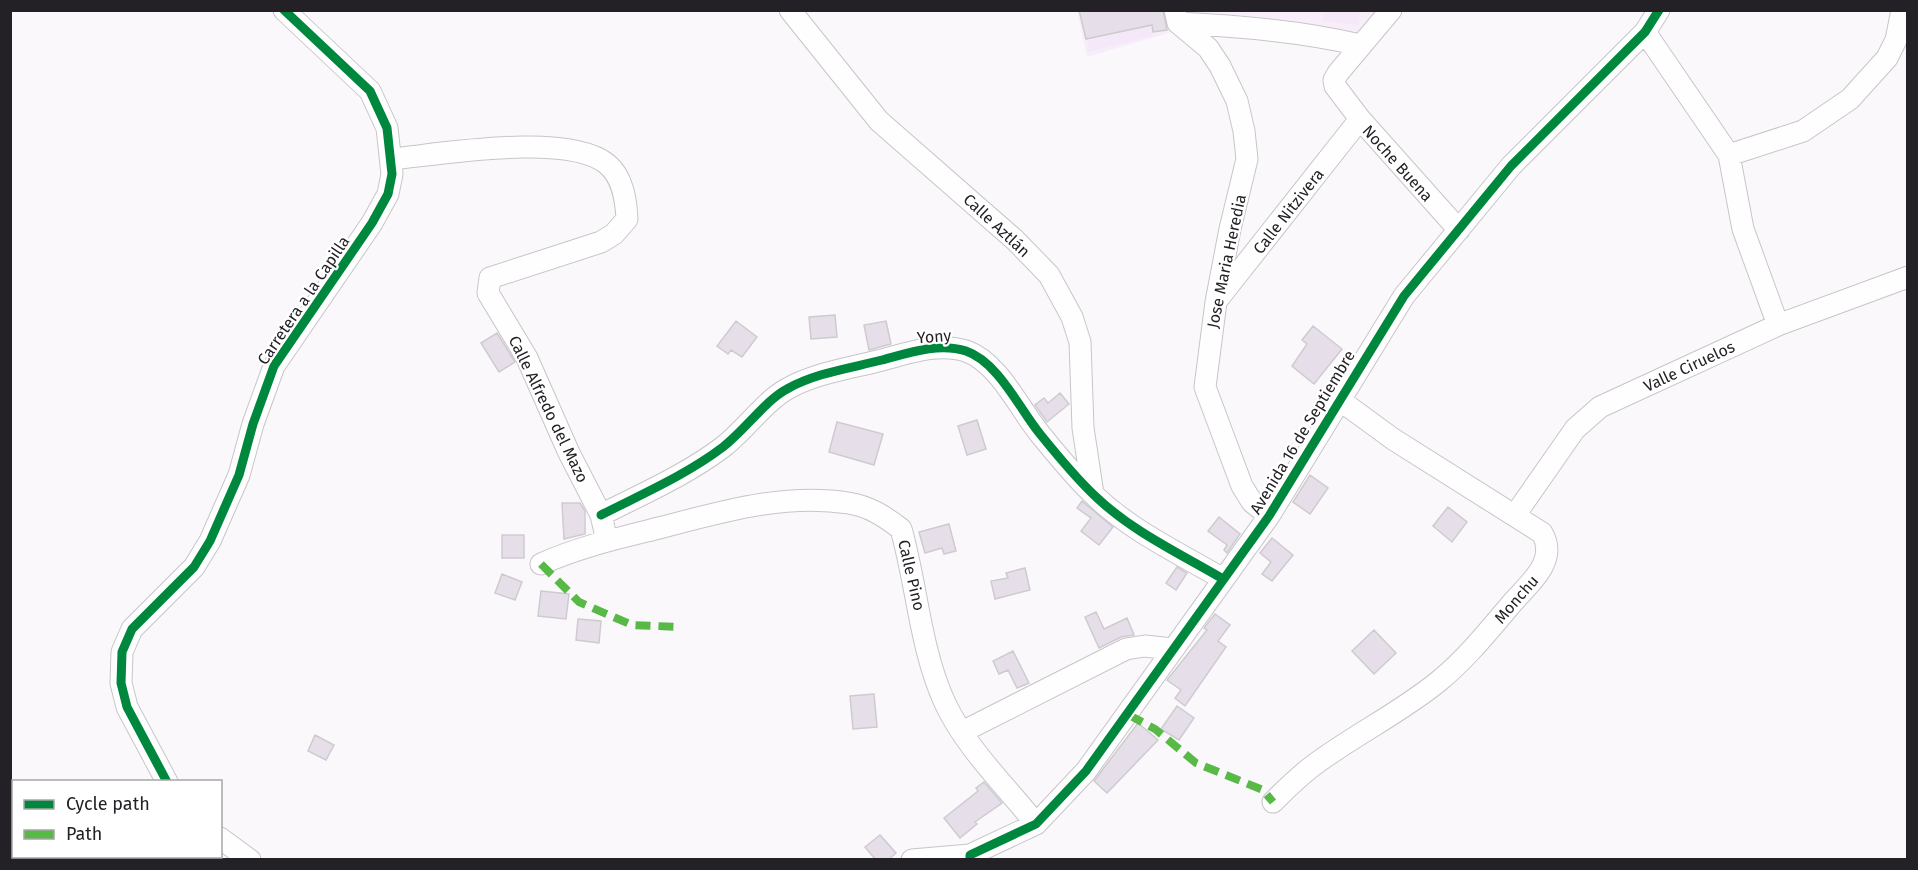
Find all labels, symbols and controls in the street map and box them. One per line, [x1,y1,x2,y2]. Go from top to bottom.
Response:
street label: Noche Buena [1358,121,1437,205]
street label: Calle Nitzivera [1249,165,1328,258]
street label: Calle Aztlán [959,190,1034,261]
street label: Jose Maria Heredia [1203,192,1250,330]
street label: Carretera a la Capilla [253,232,353,368]
street label: Yony [916,326,952,347]
street label: Calle Alfredo del Mazo [505,333,592,486]
street label: Valle Ciruelos [1641,337,1738,396]
street label: Avenida 16 de Septiembre [1246,347,1359,518]
street label: Calle Pino [894,538,929,612]
street label: Monchu [1490,571,1542,627]
legend [12,780,222,858]
text: Cycle path [66,793,150,815]
text: Path [66,823,102,845]

